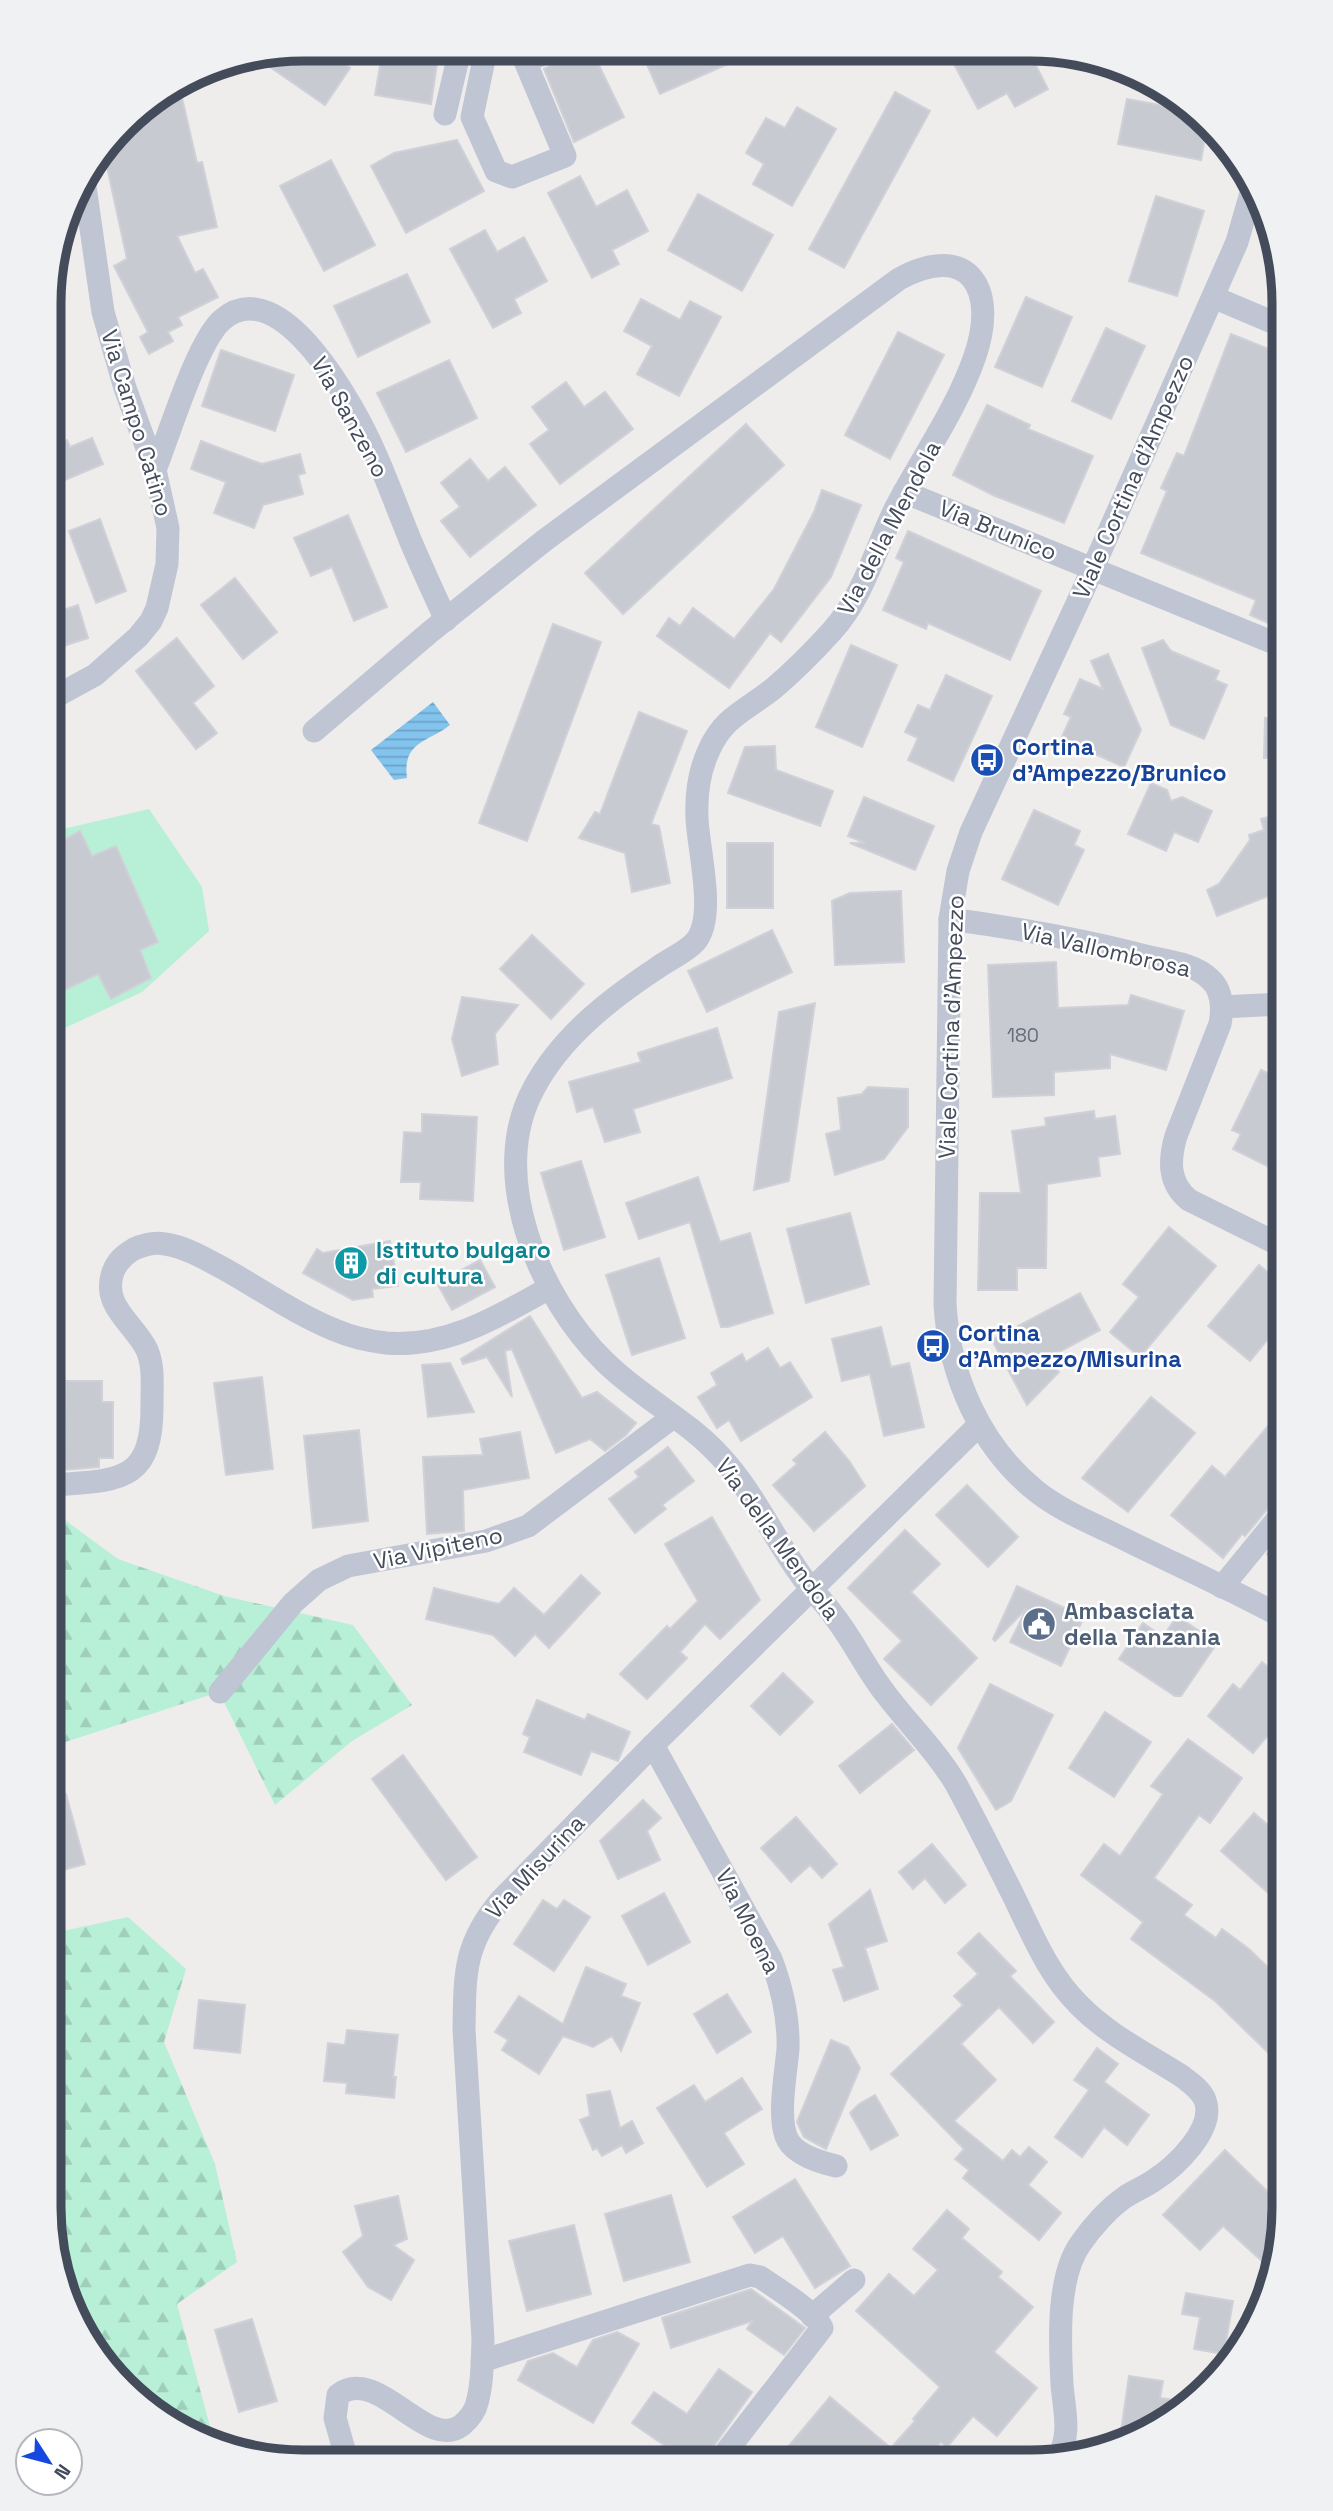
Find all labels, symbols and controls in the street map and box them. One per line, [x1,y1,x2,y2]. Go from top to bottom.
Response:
street label: Via Campo Catino [94,326,180,520]
street label: Viale Cortina d'Ampezzo [1066,350,1200,604]
street label: Via Sanzeno [304,351,396,483]
street label: Via della Mendola [830,436,948,620]
street label: Via Brunico [935,493,1061,567]
place label: Cortina d'Ampezzo/Brunico [1012,732,1227,788]
bus stop icon: Cortina d'Ampezzo/Brunico [968,741,1006,779]
street label: Viale Cortina d'Ampezzo [931,895,971,1159]
street label: Via Vallombrosa [1018,916,1194,984]
house number: 180 [1007,1023,1039,1048]
place label: Istituto bulgaro di cultura [376,1235,551,1291]
building icon: Istituto bulgaro di cultura [332,1244,370,1282]
place label: Cortina d'Ampezzo/Misurina [958,1318,1182,1374]
bus stop icon: Cortina d'Ampezzo/Misurina [914,1327,952,1365]
street label: Via della Mendola [709,1452,847,1626]
street label: Via Vipiteno [371,1520,505,1576]
place label: Ambasciata della Tanzania [1064,1596,1220,1652]
public building icon: Ambasciata della Tanzania [1020,1605,1058,1643]
street label: Via Misurina [479,1808,591,1926]
street label: Via Moena [709,1863,787,1979]
north arrow [14,2427,84,2497]
text: N [48,2459,76,2484]

